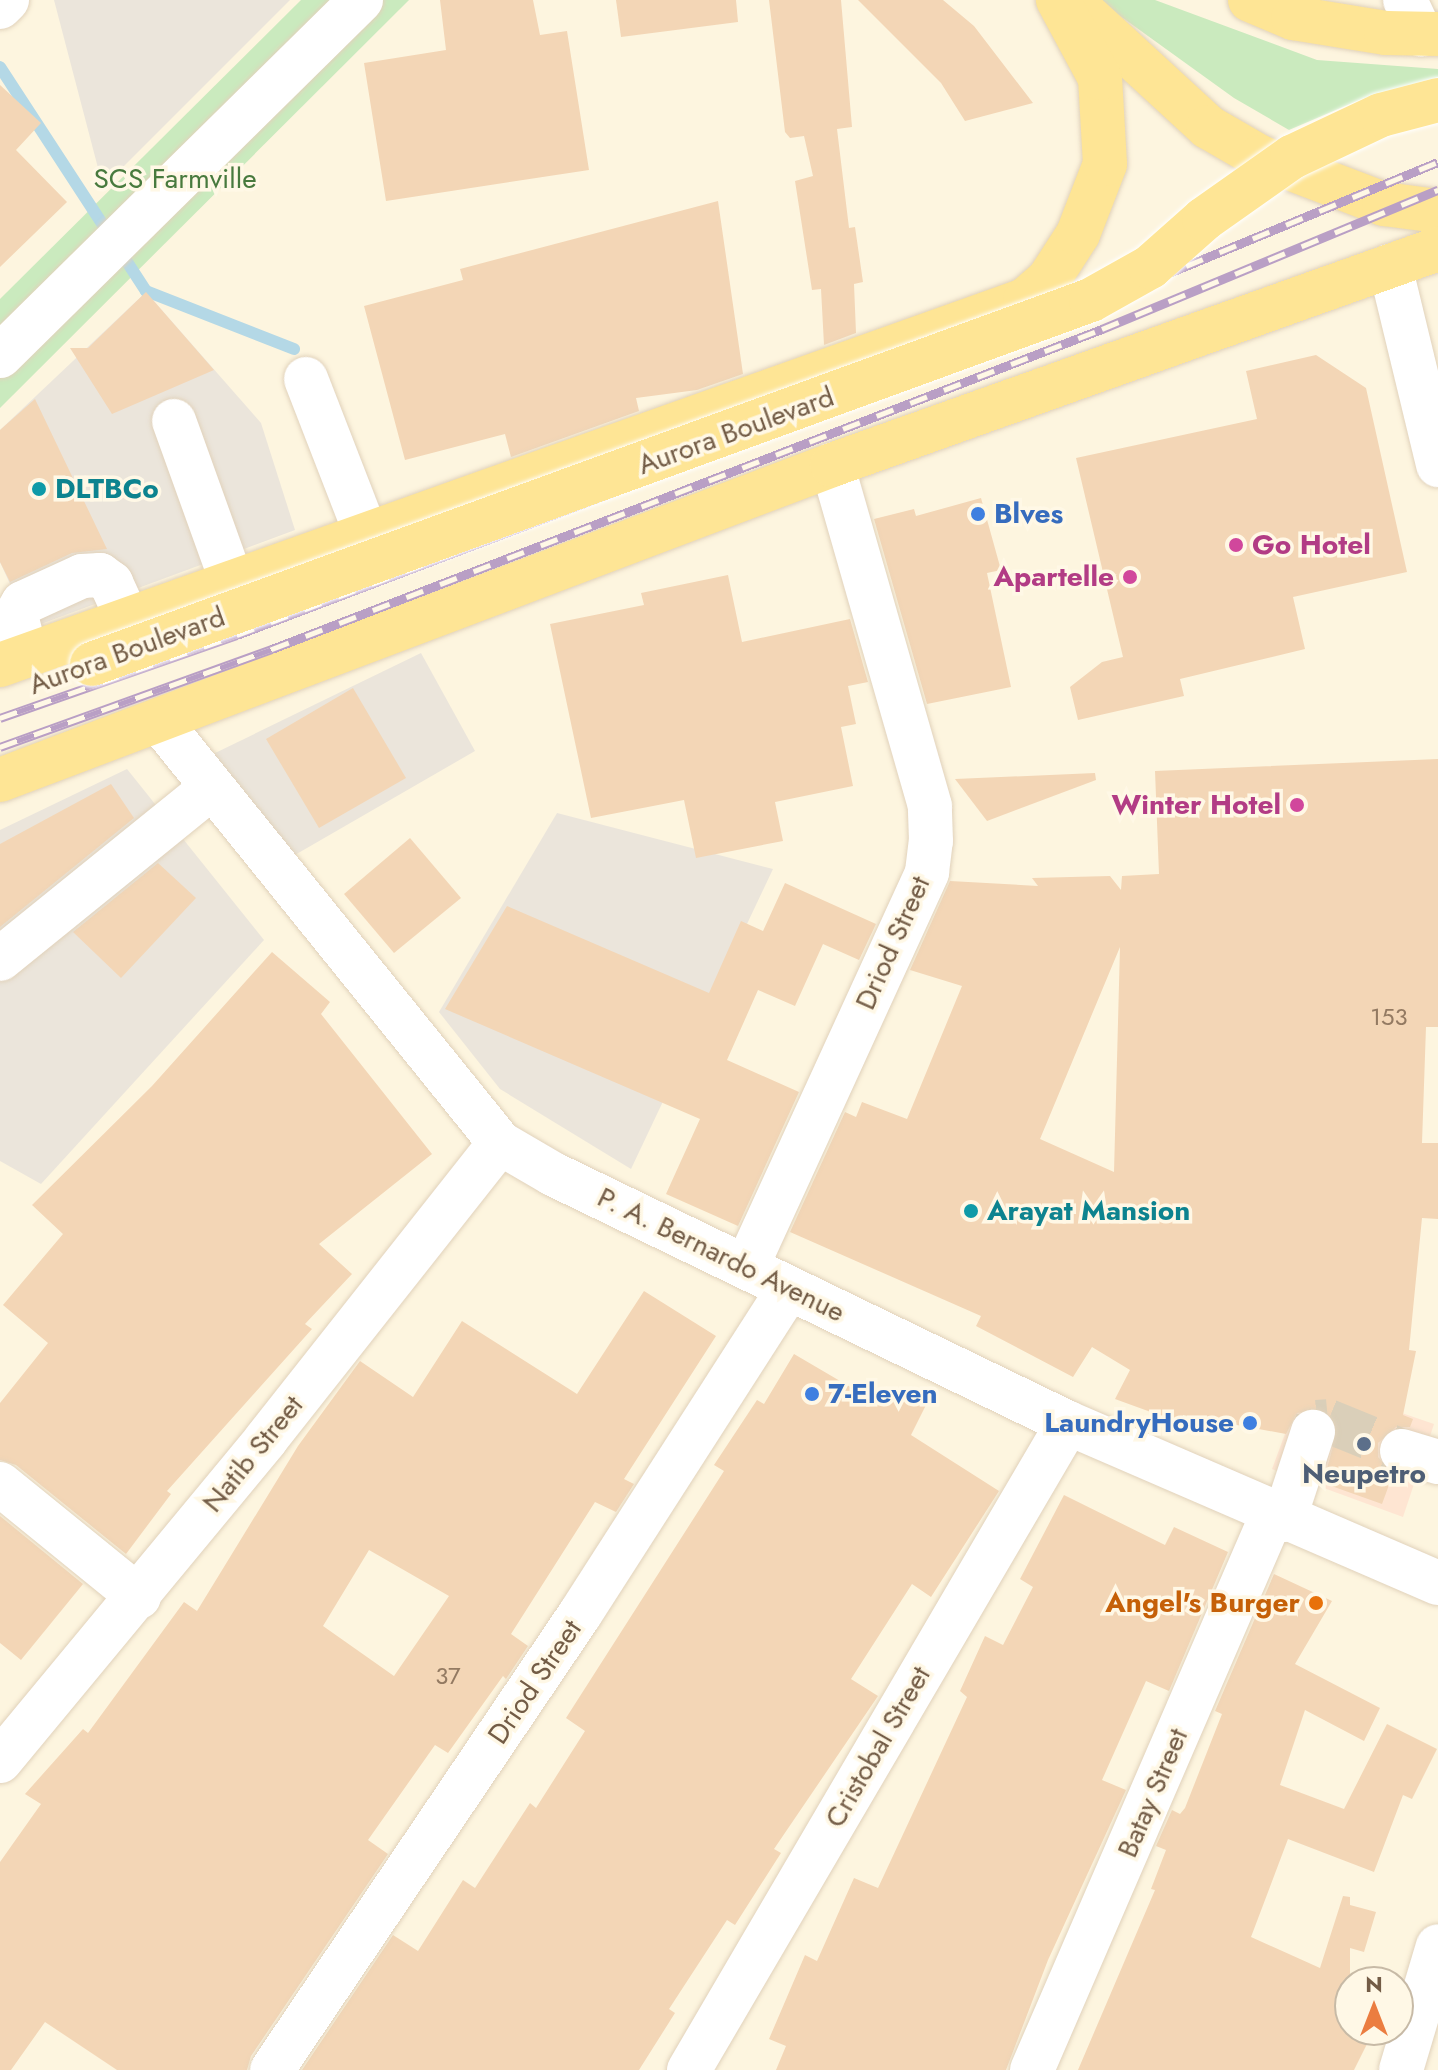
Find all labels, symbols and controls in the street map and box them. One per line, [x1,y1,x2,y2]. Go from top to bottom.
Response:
park label: SCS Farmville [93,162,257,196]
street label: Aurora Boulevard [633,380,839,482]
place label: DLTBCo [55,472,159,506]
marker: DLTBCo [30,480,48,498]
place label: Blves [994,497,1063,531]
marker: Blves [969,505,987,523]
place label: Go Hotel [1252,528,1371,562]
marker: Go Hotel [1227,536,1245,554]
place label: Apartelle [993,560,1114,594]
marker: Apartelle [1121,568,1139,586]
street label: Aurora Boulevard [24,600,230,702]
place label: Winter Hotel [1111,788,1281,822]
marker: Winter Hotel [1288,796,1306,814]
street label: Driod Street [849,871,937,1015]
house number: 153 [1370,1003,1408,1031]
street label: P. A. Bernardo Avenue [592,1181,850,1329]
place label: Arayat Mansion [987,1194,1190,1228]
marker: Arayat Mansion [962,1202,980,1220]
place label: 7-Eleven [828,1377,938,1411]
marker: 7-Eleven [803,1385,821,1403]
street label: Natib Street [196,1389,310,1519]
place label: LaundryHouse [1044,1406,1234,1440]
marker: LaundryHouse [1241,1414,1259,1432]
marker: Neupetro [1355,1435,1373,1453]
place label: Neupetro [1302,1457,1426,1491]
place label: Angel's Burger [1105,1586,1300,1620]
marker: Angel's Burger [1307,1594,1325,1612]
street label: Driod Street [481,1614,589,1750]
street label: Cristobal Street [818,1660,938,1834]
house number: 37 [435,1662,461,1690]
street label: Batay Street [1111,1724,1195,1862]
north arrow [1334,1966,1414,2046]
text: N [1365,1968,1383,2000]

